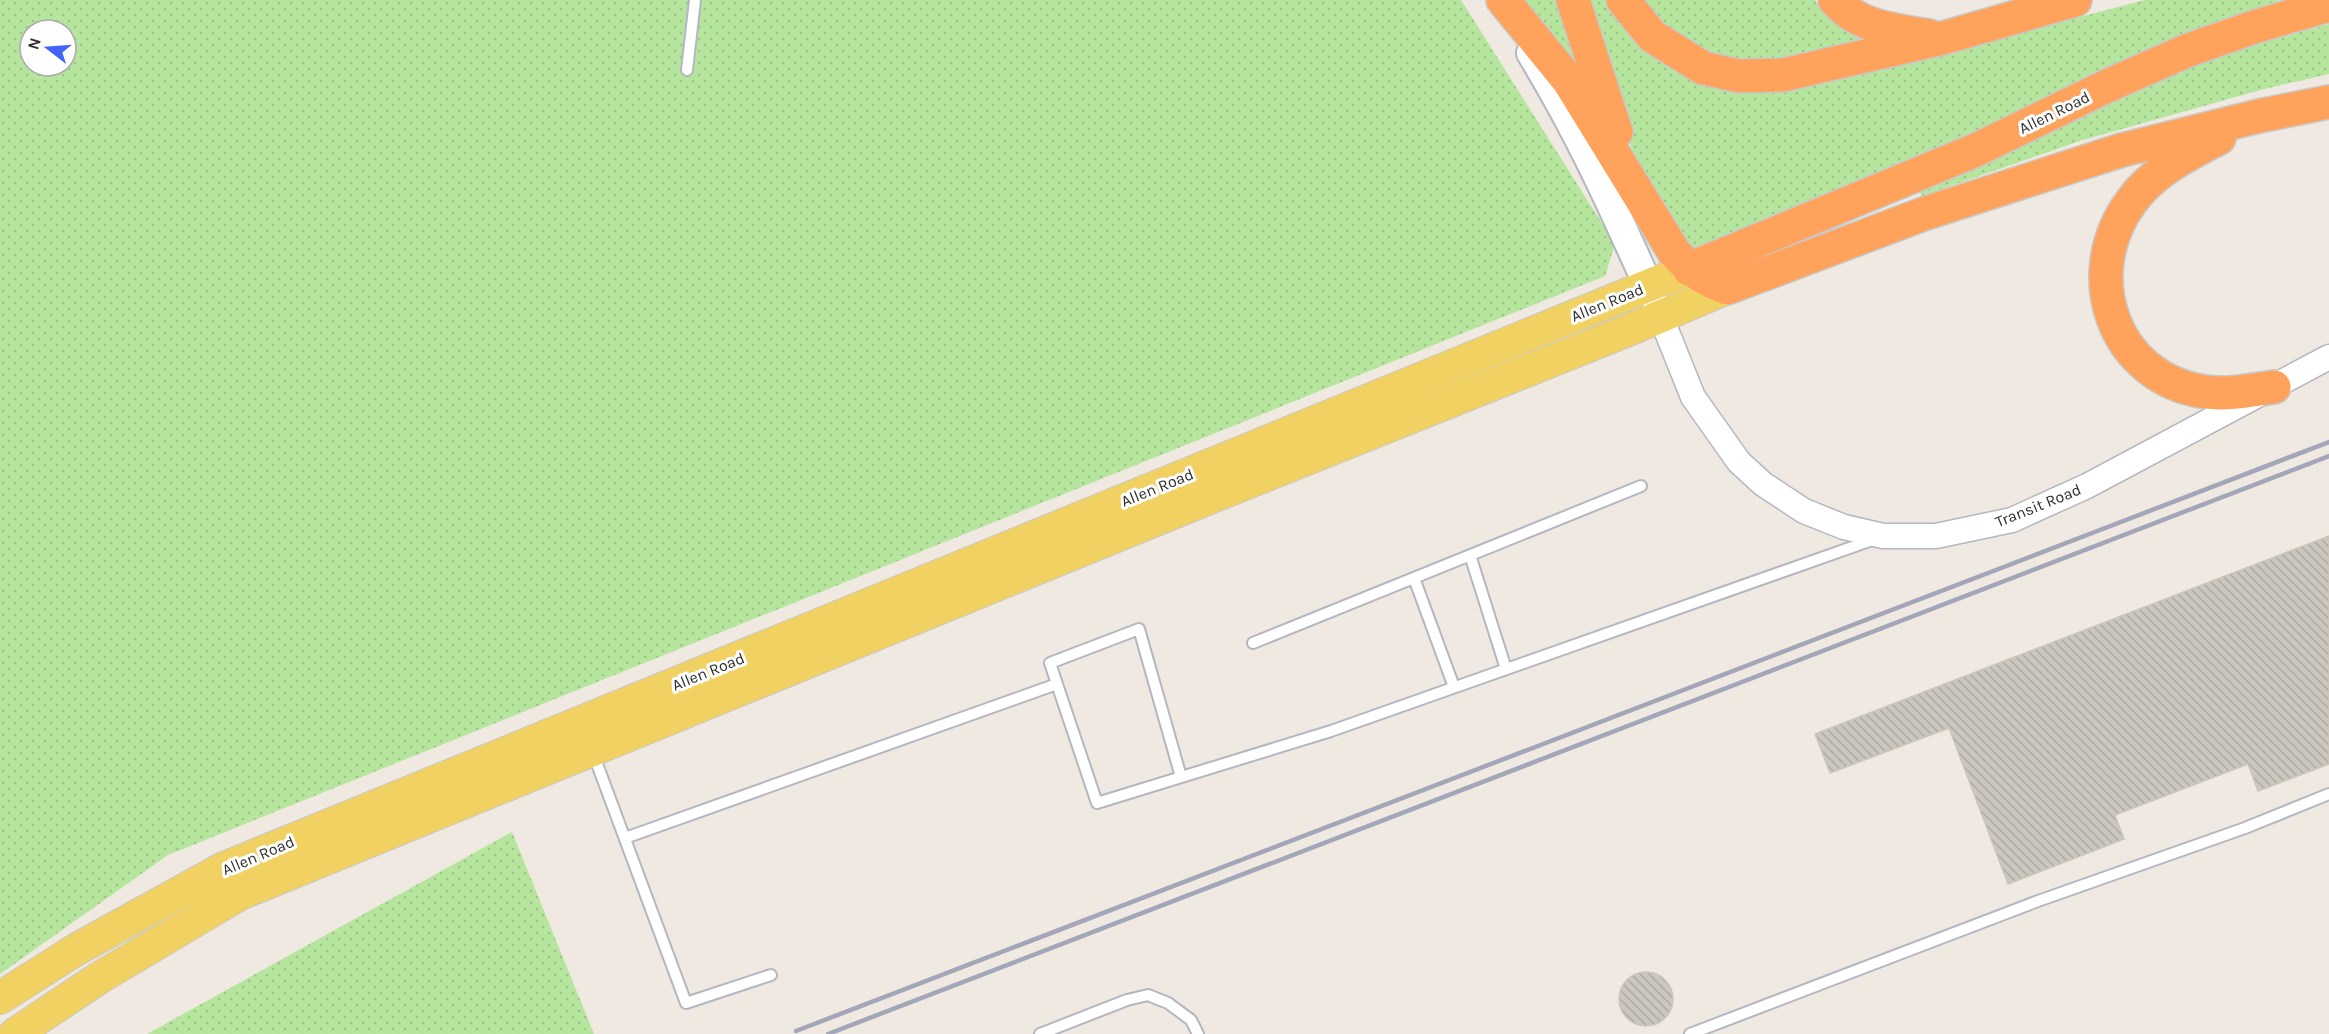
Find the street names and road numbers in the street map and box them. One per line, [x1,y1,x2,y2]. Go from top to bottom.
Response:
street label: Allen Road [2016,87,2093,138]
street label: Allen Road [1568,279,1646,326]
street label: Allen Road [1118,464,1196,511]
street label: Transit Road [1992,480,2084,531]
street label: Allen Road [669,648,747,695]
street label: Allen Road [219,832,297,879]

